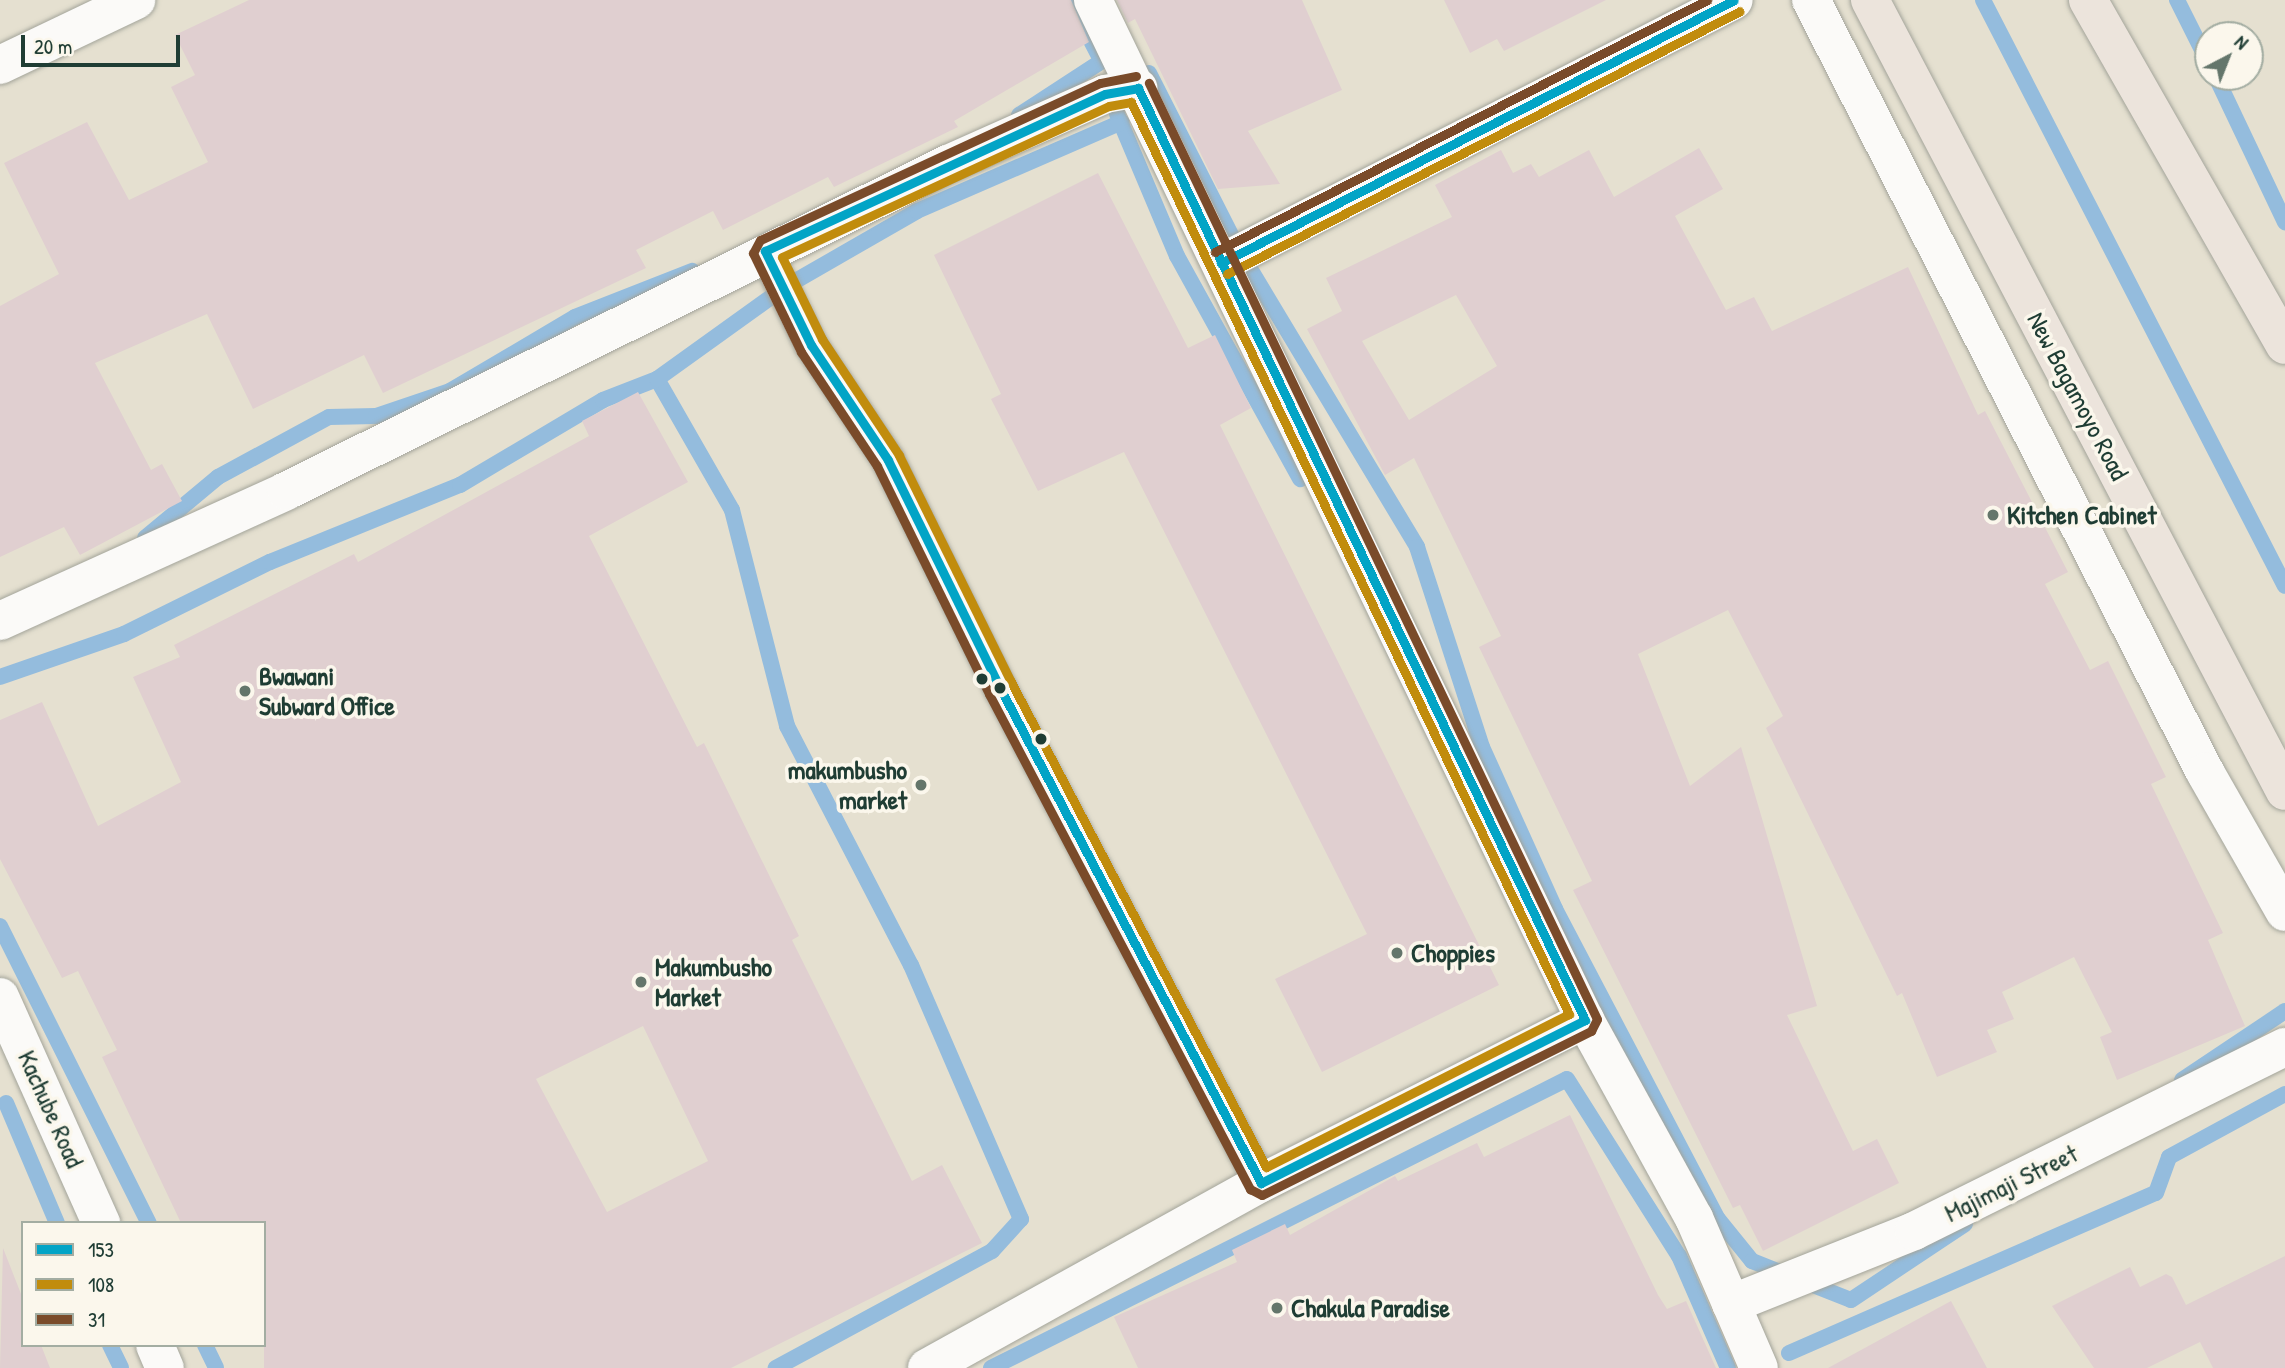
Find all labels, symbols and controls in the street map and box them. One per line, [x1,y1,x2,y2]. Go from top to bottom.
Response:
scale bar [24,21,184,65]
north arrow [2194,21,2264,91]
text: N [2229,29,2254,55]
text: 20 m [34,32,72,61]
street label: New Bagamoyo Road [2021,307,2135,485]
place label: Kitchen Cabinet [2007,499,2156,531]
marker: Kitchen Cabinet [1985,507,2001,523]
place label: Bwawani Subward Office [259,660,395,722]
unlabelled marker [975,672,989,686]
unlabelled marker [993,681,1007,695]
marker: Bwawani Subward Office [237,683,253,699]
unlabelled marker [1034,732,1048,746]
place label: makumbusho market [788,754,907,816]
marker: makumbusho market [913,777,929,793]
place label: Choppies [1411,937,1495,969]
marker: Choppies [1389,945,1405,961]
place label: Makumbusho Market [655,951,772,1012]
marker: Makumbusho Market [633,974,649,990]
street label: Kachube Road [11,1046,91,1172]
street label: Majimaji Street [1939,1137,2083,1229]
legend [21,1221,266,1347]
text: 153 [88,1235,114,1264]
text: 108 [88,1270,114,1299]
place label: Chakula Paradise [1291,1292,1450,1324]
marker: Chakula Paradise [1269,1300,1285,1316]
text: 31 [88,1305,105,1334]

